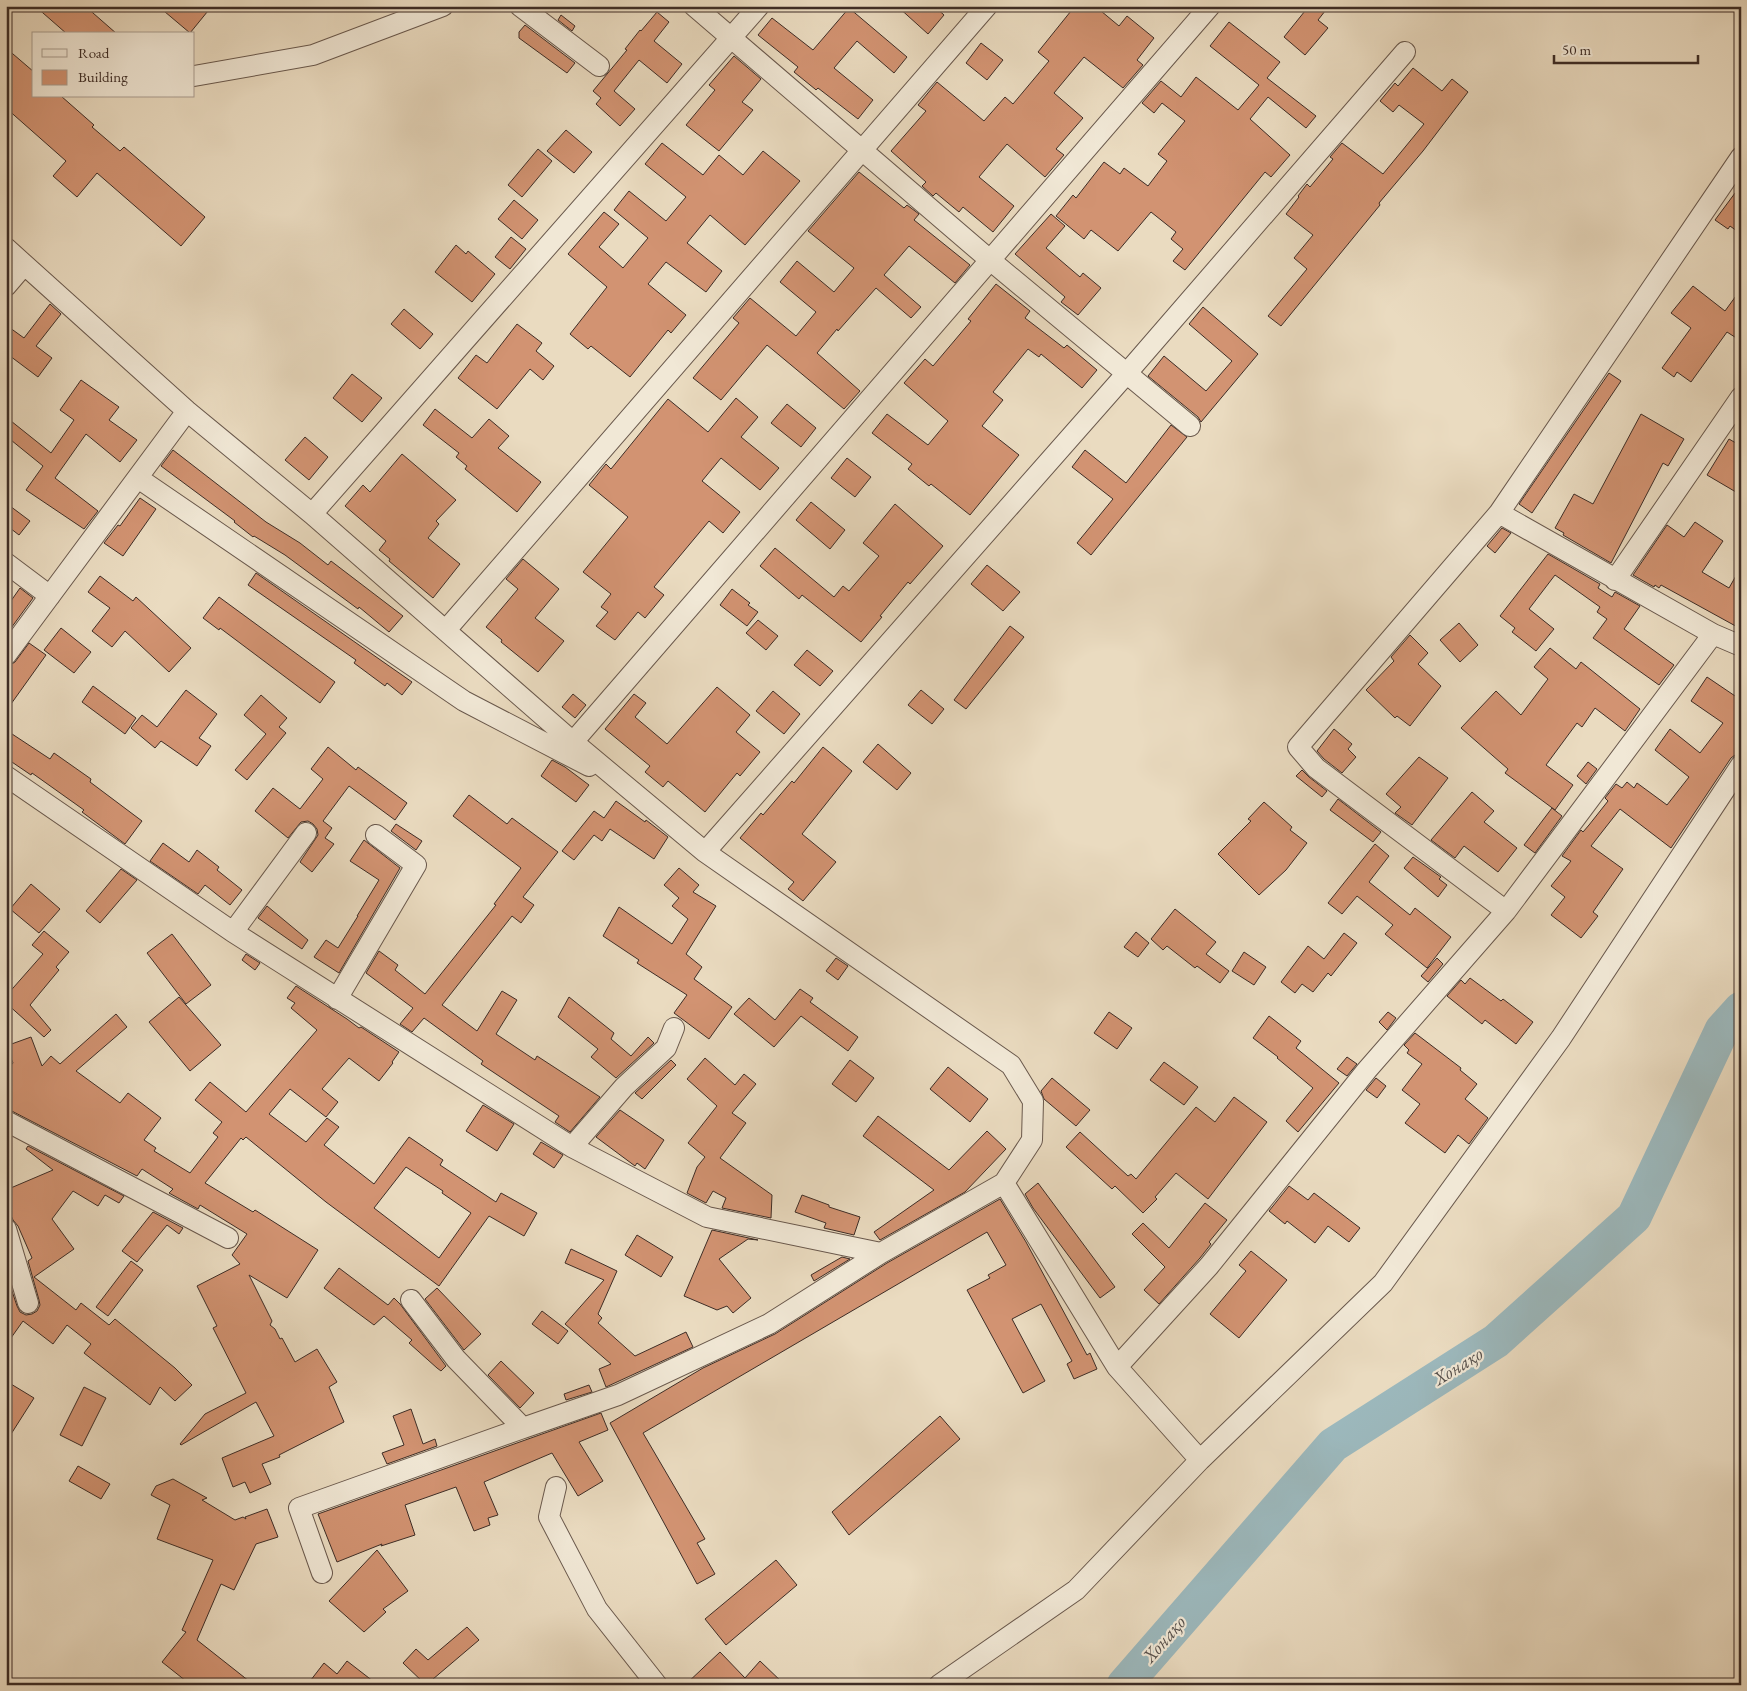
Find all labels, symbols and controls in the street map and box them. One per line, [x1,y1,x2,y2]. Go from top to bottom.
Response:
legend [32,32,195,98]
scale bar [1554,32,1698,64]
text: 50 m [1562,40,1591,59]
text: Road [78,43,110,62]
text: Building [78,67,128,86]
water label: Хонақо [1427,1341,1488,1392]
water label: Хонақо [1135,1610,1191,1669]

